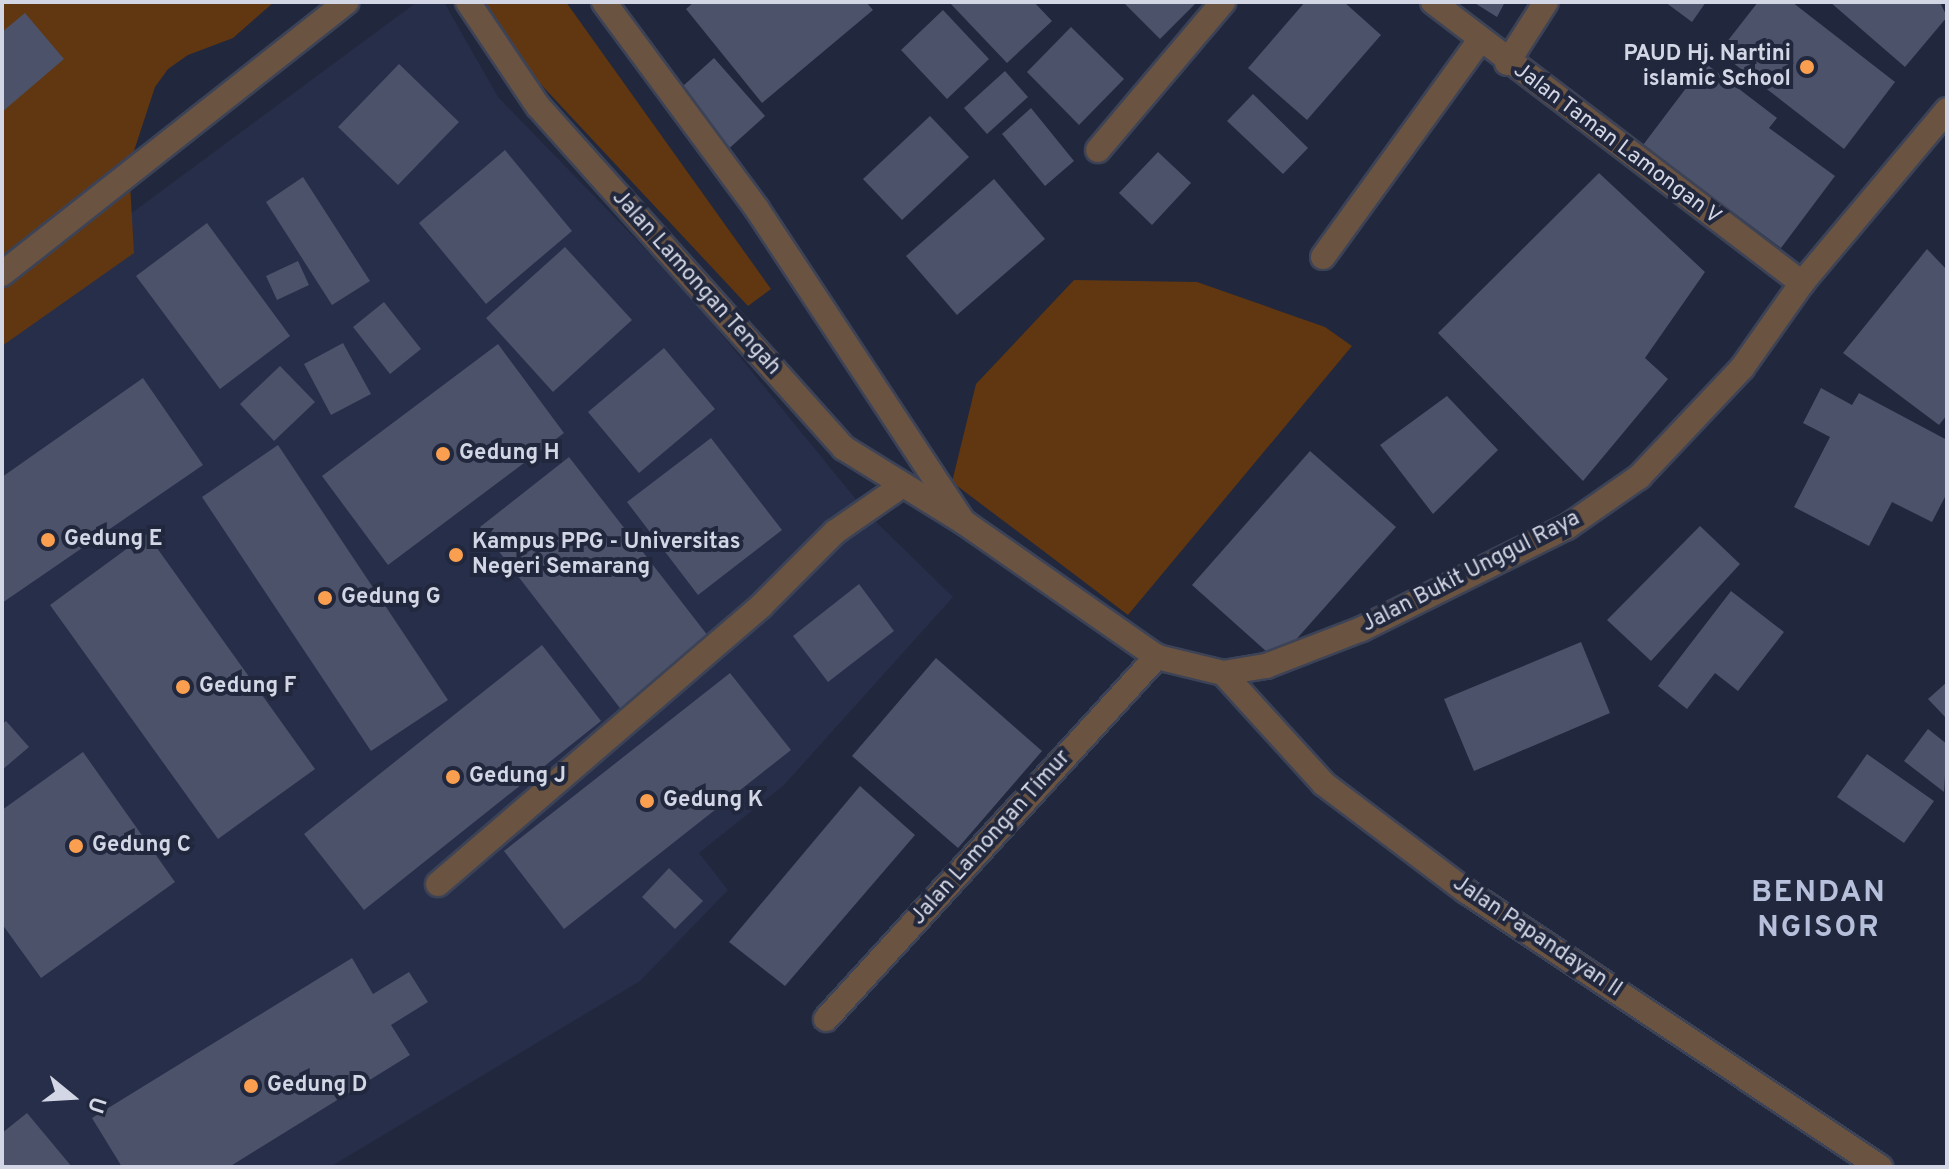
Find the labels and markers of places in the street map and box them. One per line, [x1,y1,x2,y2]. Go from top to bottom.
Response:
place label: PAUD Hj. Nartini islamic School [1623,41,1791,92]
marker: PAUD Hj. Nartini islamic School [1798,58,1816,76]
place label: Gedung H [459,441,560,467]
marker: Gedung H [434,445,452,463]
place label: Gedung E [64,527,162,553]
place label: Kampus PPG - Universitas Negeri Semarang [472,529,741,580]
marker: Gedung E [39,531,57,549]
marker: Kampus PPG - Universitas Negeri Semarang [447,546,465,564]
place label: Gedung G [341,585,441,611]
marker: Gedung G [316,589,334,607]
place label: Gedung F [199,674,296,700]
marker: Gedung F [174,678,192,696]
place label: Gedung J [469,764,566,790]
marker: Gedung J [444,768,462,786]
place label: Gedung K [663,788,763,814]
marker: Gedung K [638,792,656,810]
place label: Gedung C [92,833,191,859]
marker: Gedung C [67,837,85,855]
place label: Gedung D [267,1073,367,1099]
marker: Gedung D [242,1077,260,1095]

